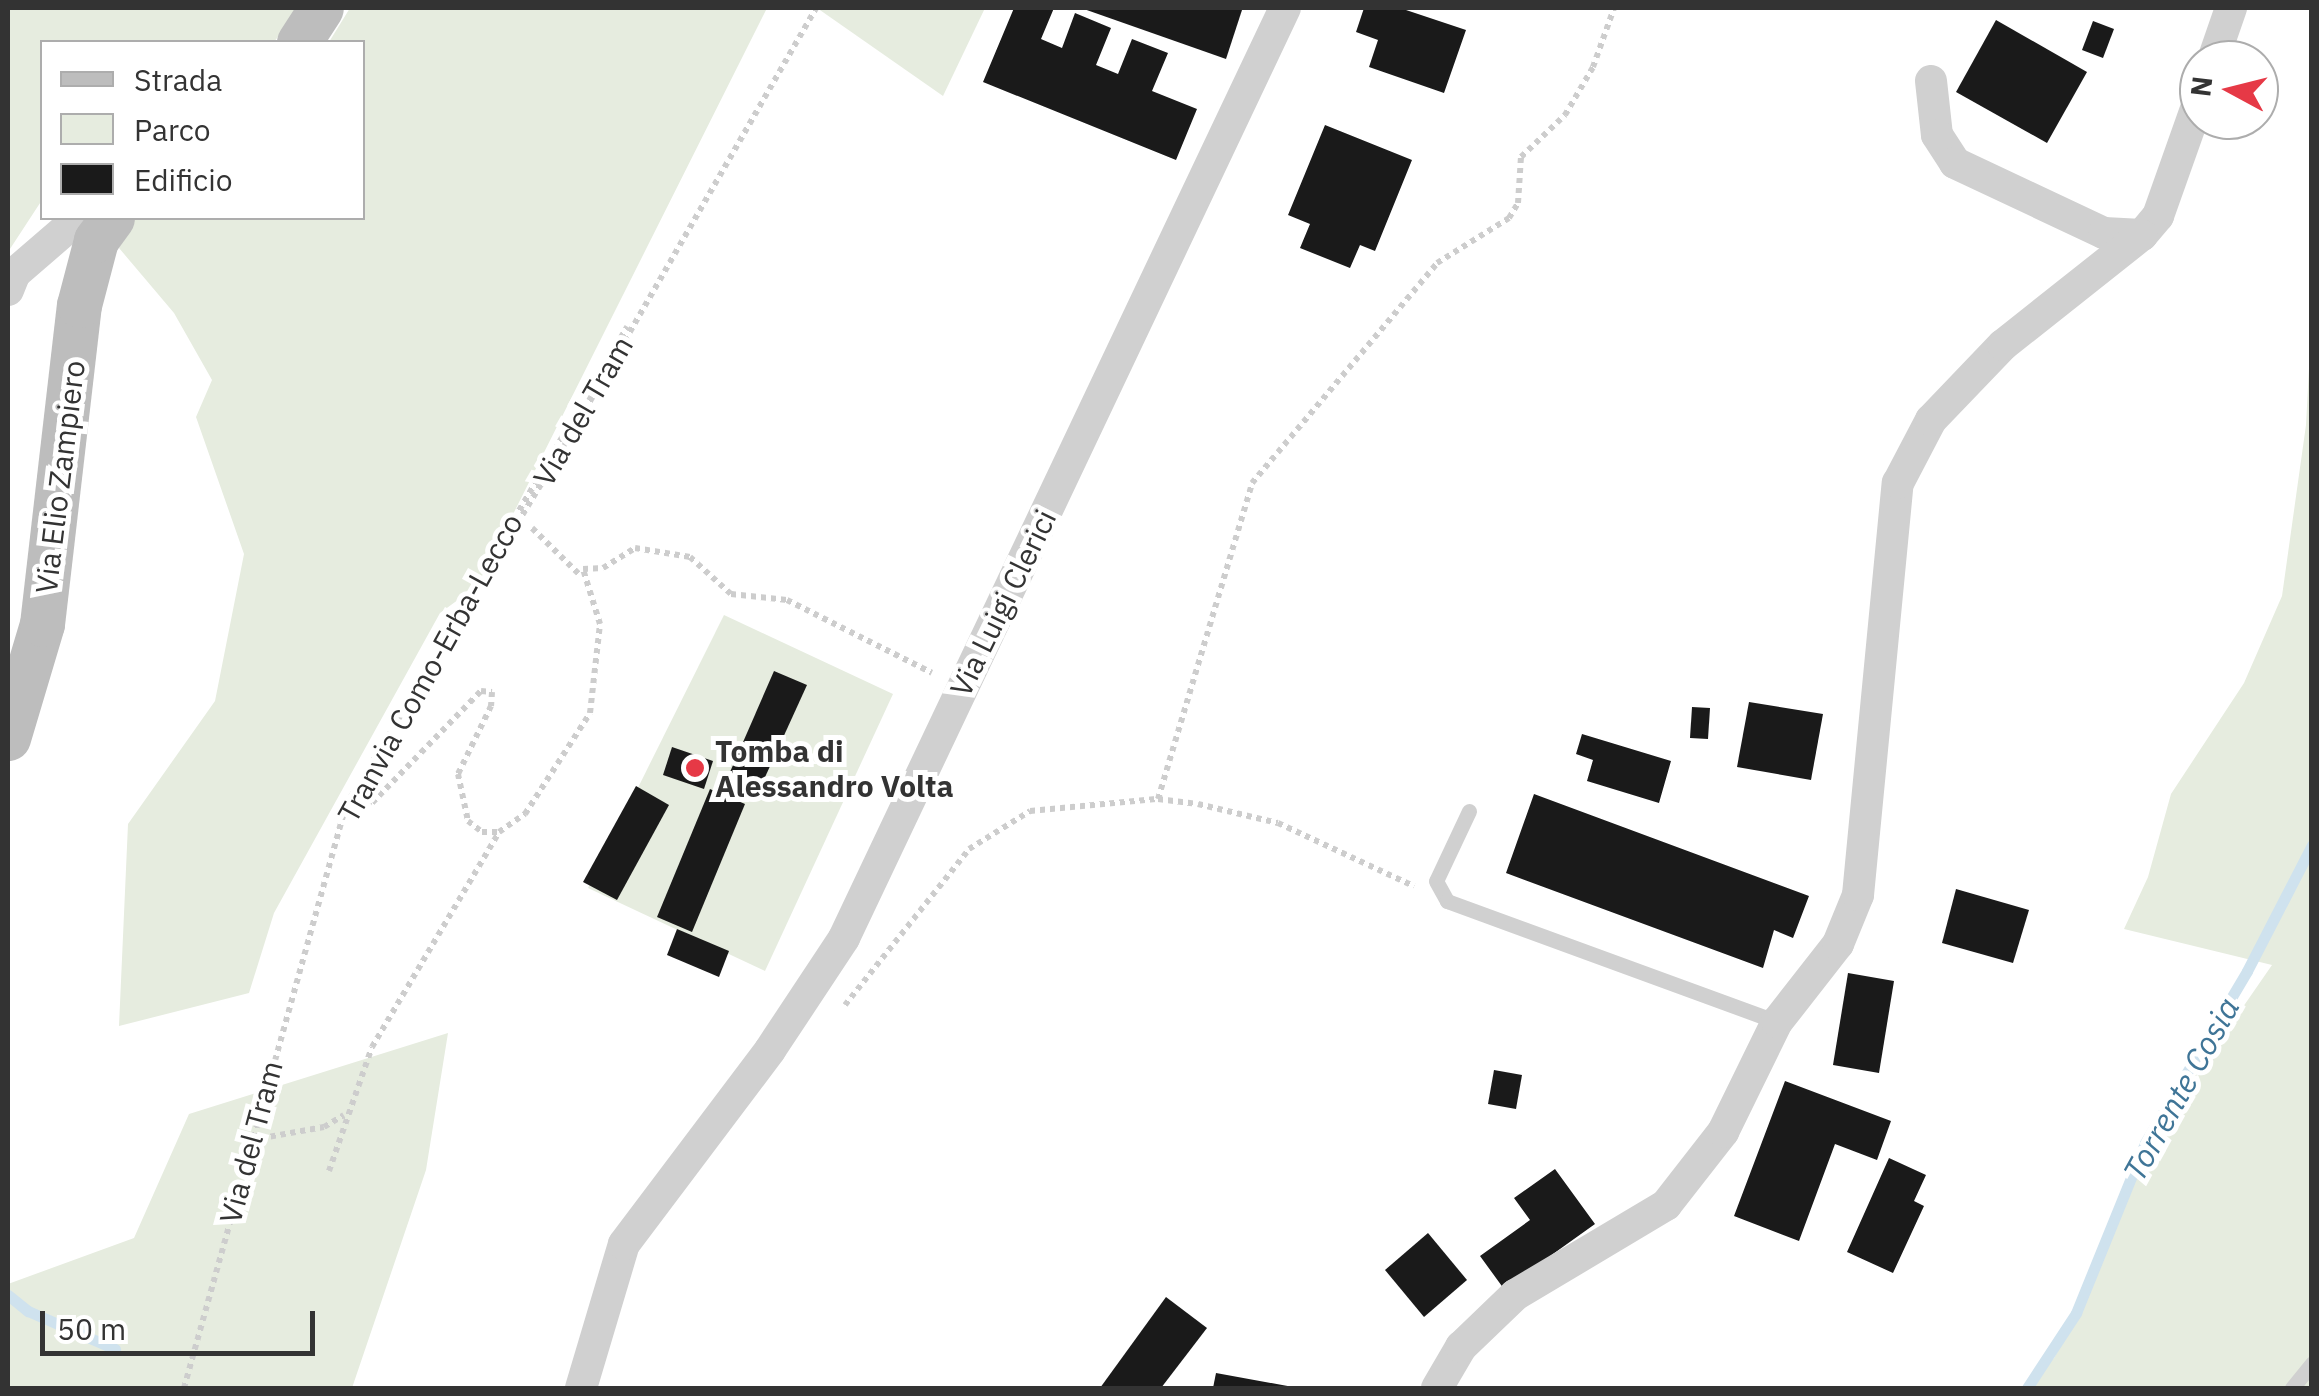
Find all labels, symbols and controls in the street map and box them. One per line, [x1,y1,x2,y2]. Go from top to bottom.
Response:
legend [40,40,365,220]
north arrow [2179,40,2279,140]
text: Strada [134,60,222,99]
text: N [2181,74,2220,99]
text: Parco [134,110,210,149]
text: Edificio [134,160,233,199]
street label: Via del Tram [526,330,640,492]
street label: Via Elio Zampiero [28,358,92,596]
street label: Via Luigi Clerici [942,504,1064,702]
street label: Tranvia Como-Erba-Lecco [330,507,530,829]
place label: Tomba di Alessandro Volta [715,733,954,804]
marker: Tomba di Alessandro Volta [684,757,706,779]
water label: Torrente Cosia [2115,991,2247,1187]
street label: Via del Tram [212,1057,290,1227]
scale bar [45,1291,320,1353]
text: 50 m [57,1309,126,1348]

